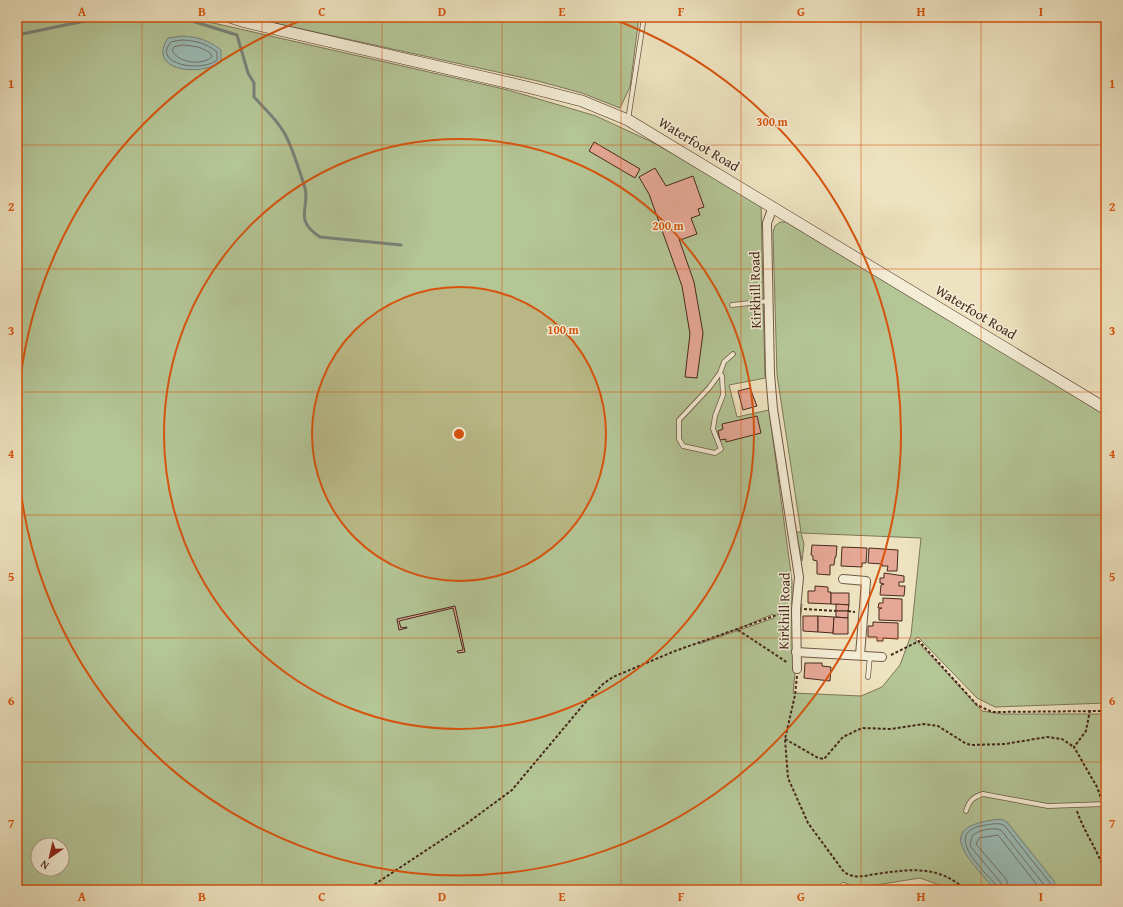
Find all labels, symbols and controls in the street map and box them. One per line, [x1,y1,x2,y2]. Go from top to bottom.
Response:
text: A [78,2,87,21]
text: B [198,2,206,21]
text: C [318,2,326,21]
text: D [438,2,446,21]
text: E [559,2,566,21]
text: F [678,2,685,21]
text: G [797,2,805,21]
text: H [916,2,926,21]
text: I [1039,2,1043,21]
text: 1 [8,74,14,93]
text: 1 [1109,74,1115,93]
street label: Waterfoot Road [655,112,744,176]
text: 300 m [756,113,789,130]
text: 2 [8,197,15,216]
text: 2 [1109,197,1116,216]
text: 200 m [652,217,685,234]
street label: Kirkhill Road [744,251,766,329]
street label: Waterfoot Road [932,280,1021,344]
text: 3 [8,321,14,340]
text: 100 m [547,321,580,338]
text: 3 [1109,321,1115,340]
centre of rings [452,427,466,441]
text: 4 [8,444,15,463]
text: 4 [1109,444,1116,463]
text: 5 [8,567,15,586]
text: 5 [1109,567,1116,586]
street label: Kirkhill Road [773,572,795,650]
text: 6 [8,691,15,710]
text: 6 [1109,691,1116,710]
text: 7 [8,814,15,833]
text: 7 [1109,814,1116,833]
north arrow [30,837,70,877]
text: N [36,856,52,874]
text: A [78,887,87,906]
text: B [198,887,206,906]
text: C [318,887,326,906]
text: D [438,887,446,906]
text: E [559,887,566,906]
text: F [678,887,685,906]
text: G [797,887,805,906]
text: H [916,887,926,906]
text: I [1039,887,1043,906]

